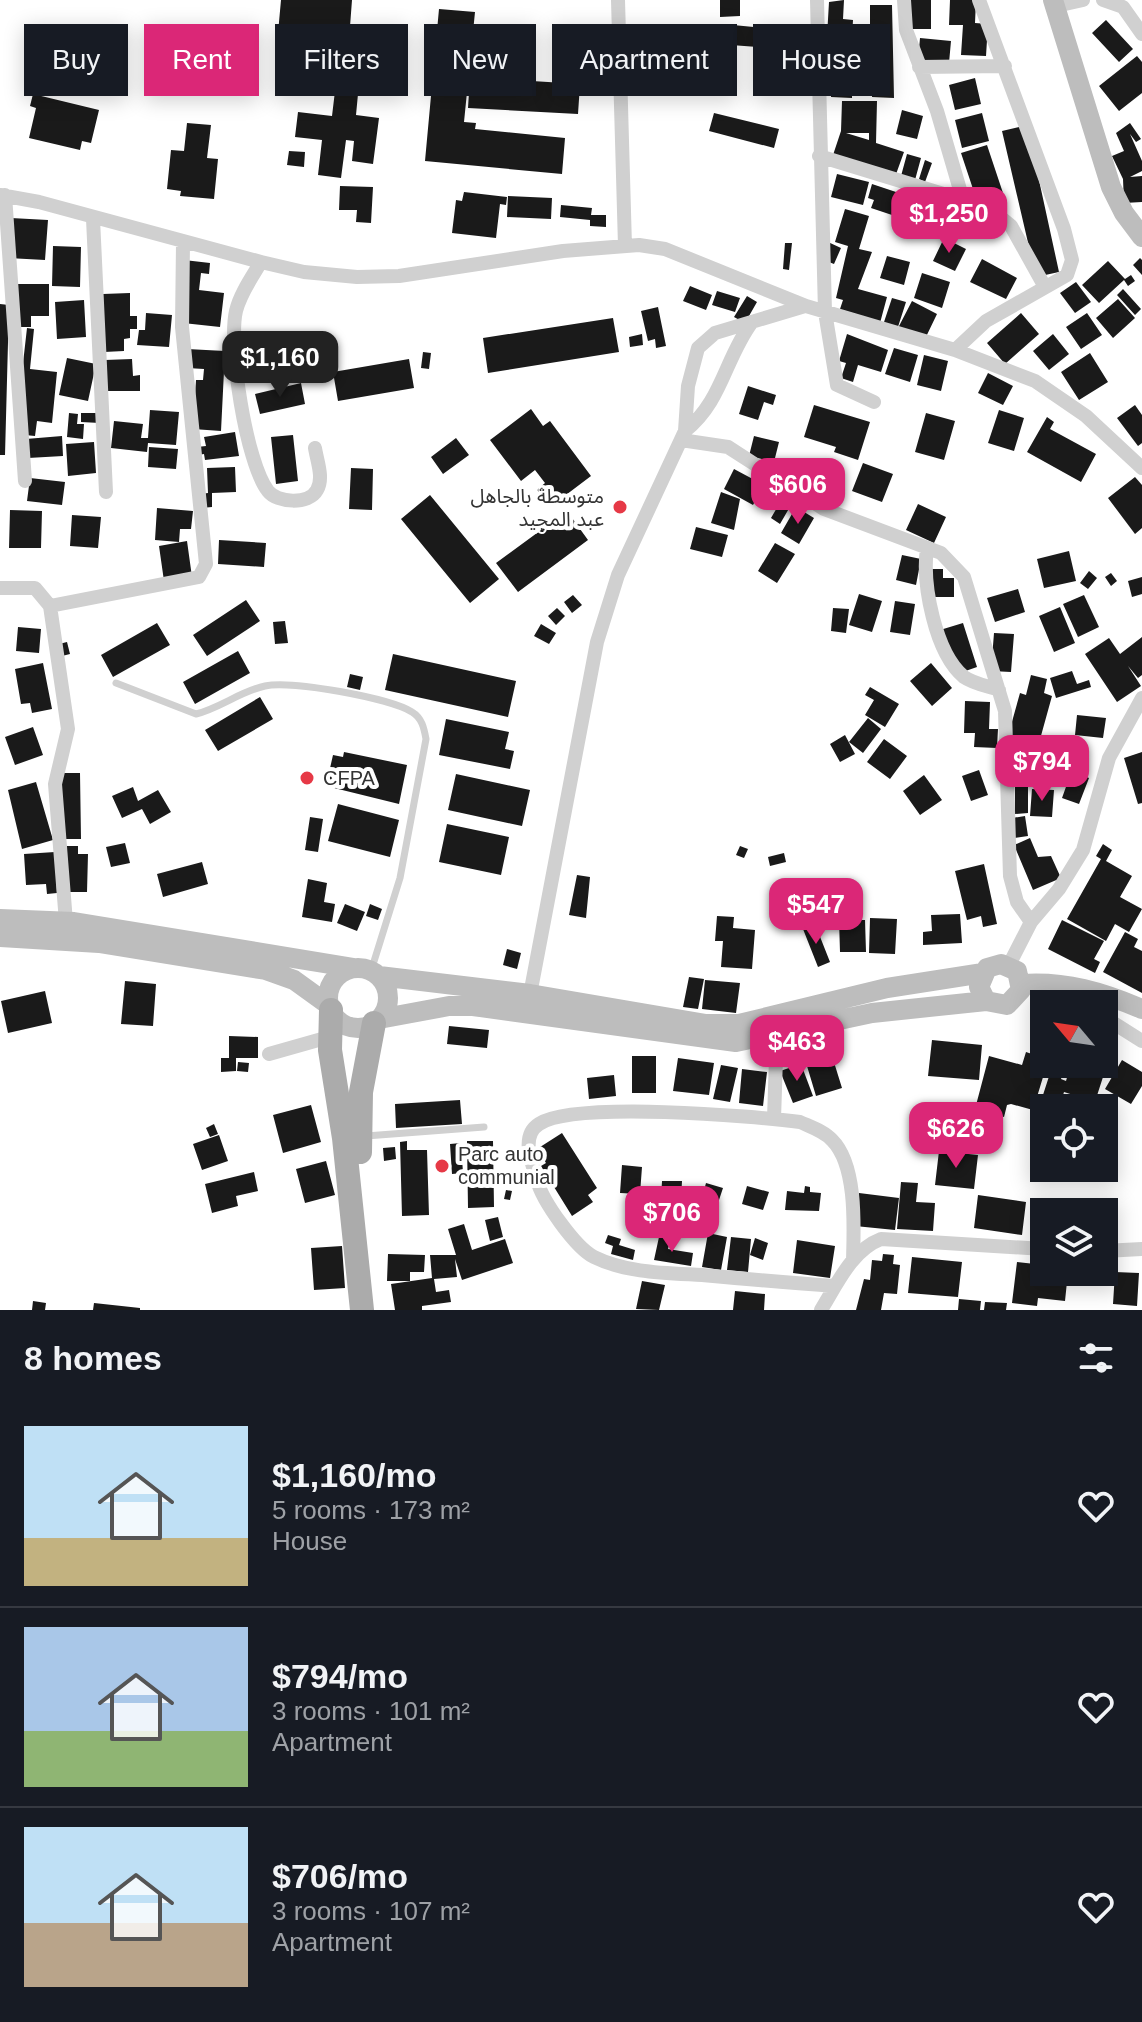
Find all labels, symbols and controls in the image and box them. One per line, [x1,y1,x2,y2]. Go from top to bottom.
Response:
chip: Buy [24,24,128,96]
chip: Rent [144,24,259,96]
chip: Filters [275,24,408,96]
chip: New [424,24,536,96]
chip: Apartment [552,24,737,96]
chip: House [753,24,890,96]
pin: $1,250 [884,187,1014,255]
text: $1,250 [909,198,989,228]
pin: $1,160 [215,331,345,399]
text: $1,160 [240,342,320,372]
pin: $606 [751,458,845,526]
text: $606 [769,469,827,499]
place label: متوسطة بالجاهل عبد المجيد [470,485,604,530]
marker: متوسطة بالجاهل عبد المجيد [611,498,629,516]
pin: $794 [995,735,1089,803]
text: $794 [1013,746,1071,776]
place label: CFPA [323,767,376,789]
marker: CFPA [298,769,316,787]
pin: $547 [769,878,863,946]
text: $547 [787,889,845,919]
north arrow [1030,990,1118,1078]
map controls [1030,990,1118,1286]
pin: $463 [750,1015,844,1083]
text: $463 [768,1026,826,1056]
button: locate [1030,1094,1118,1182]
pin: $626 [909,1102,1003,1170]
text: $626 [927,1113,985,1143]
place label: Parc auto communial [458,1143,555,1188]
marker: Parc auto communial [433,1157,451,1175]
pin: $706 [625,1186,719,1254]
text: $706 [643,1197,701,1227]
button: layers [1030,1198,1118,1286]
icon: filters [1074,1336,1118,1380]
text: 8 homes [24,1339,162,1377]
text: $1,160/mo [272,1456,436,1494]
icon: home [88,1458,184,1554]
icon: heart [1074,1484,1118,1528]
text: 5 rooms · 173 m² [272,1495,470,1525]
text: House [272,1526,347,1556]
text: $794/mo [272,1657,408,1695]
icon: home [88,1659,184,1755]
icon: heart [1074,1685,1118,1729]
text: 3 rooms · 101 m² [272,1696,470,1726]
text: Apartment [272,1727,392,1757]
text: $706/mo [272,1857,408,1895]
icon: home [88,1859,184,1955]
icon: heart [1074,1885,1118,1929]
text: 3 rooms · 107 m² [272,1896,470,1926]
text: Apartment [272,1927,392,1957]

